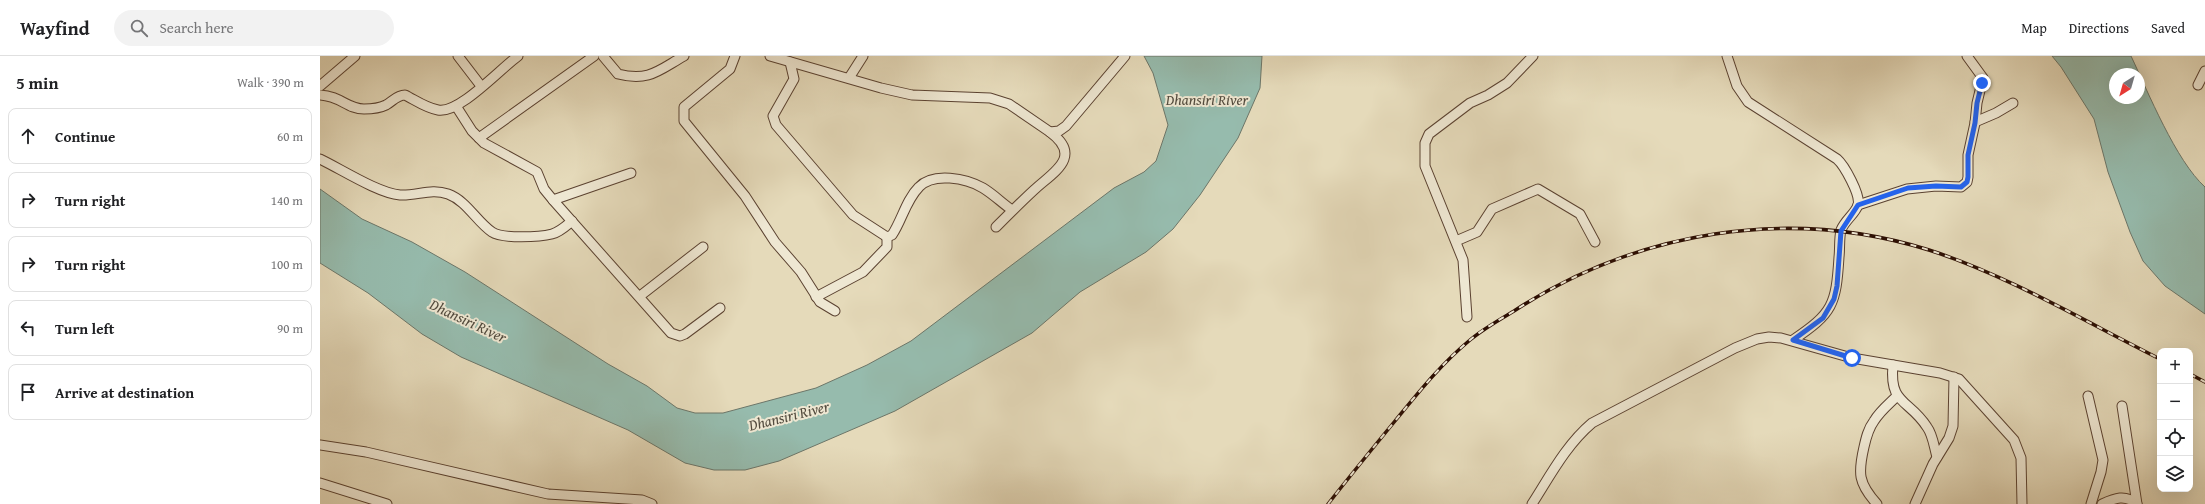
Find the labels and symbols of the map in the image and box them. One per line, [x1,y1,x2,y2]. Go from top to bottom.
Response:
north arrow [2109,68,2145,104]
route end [1973,74,1991,92]
water label: Dhansiri River [1165,89,1249,110]
water label: Dhansiri River [426,293,510,348]
route start [1843,349,1861,367]
water label: Dhansiri River [745,395,832,436]

